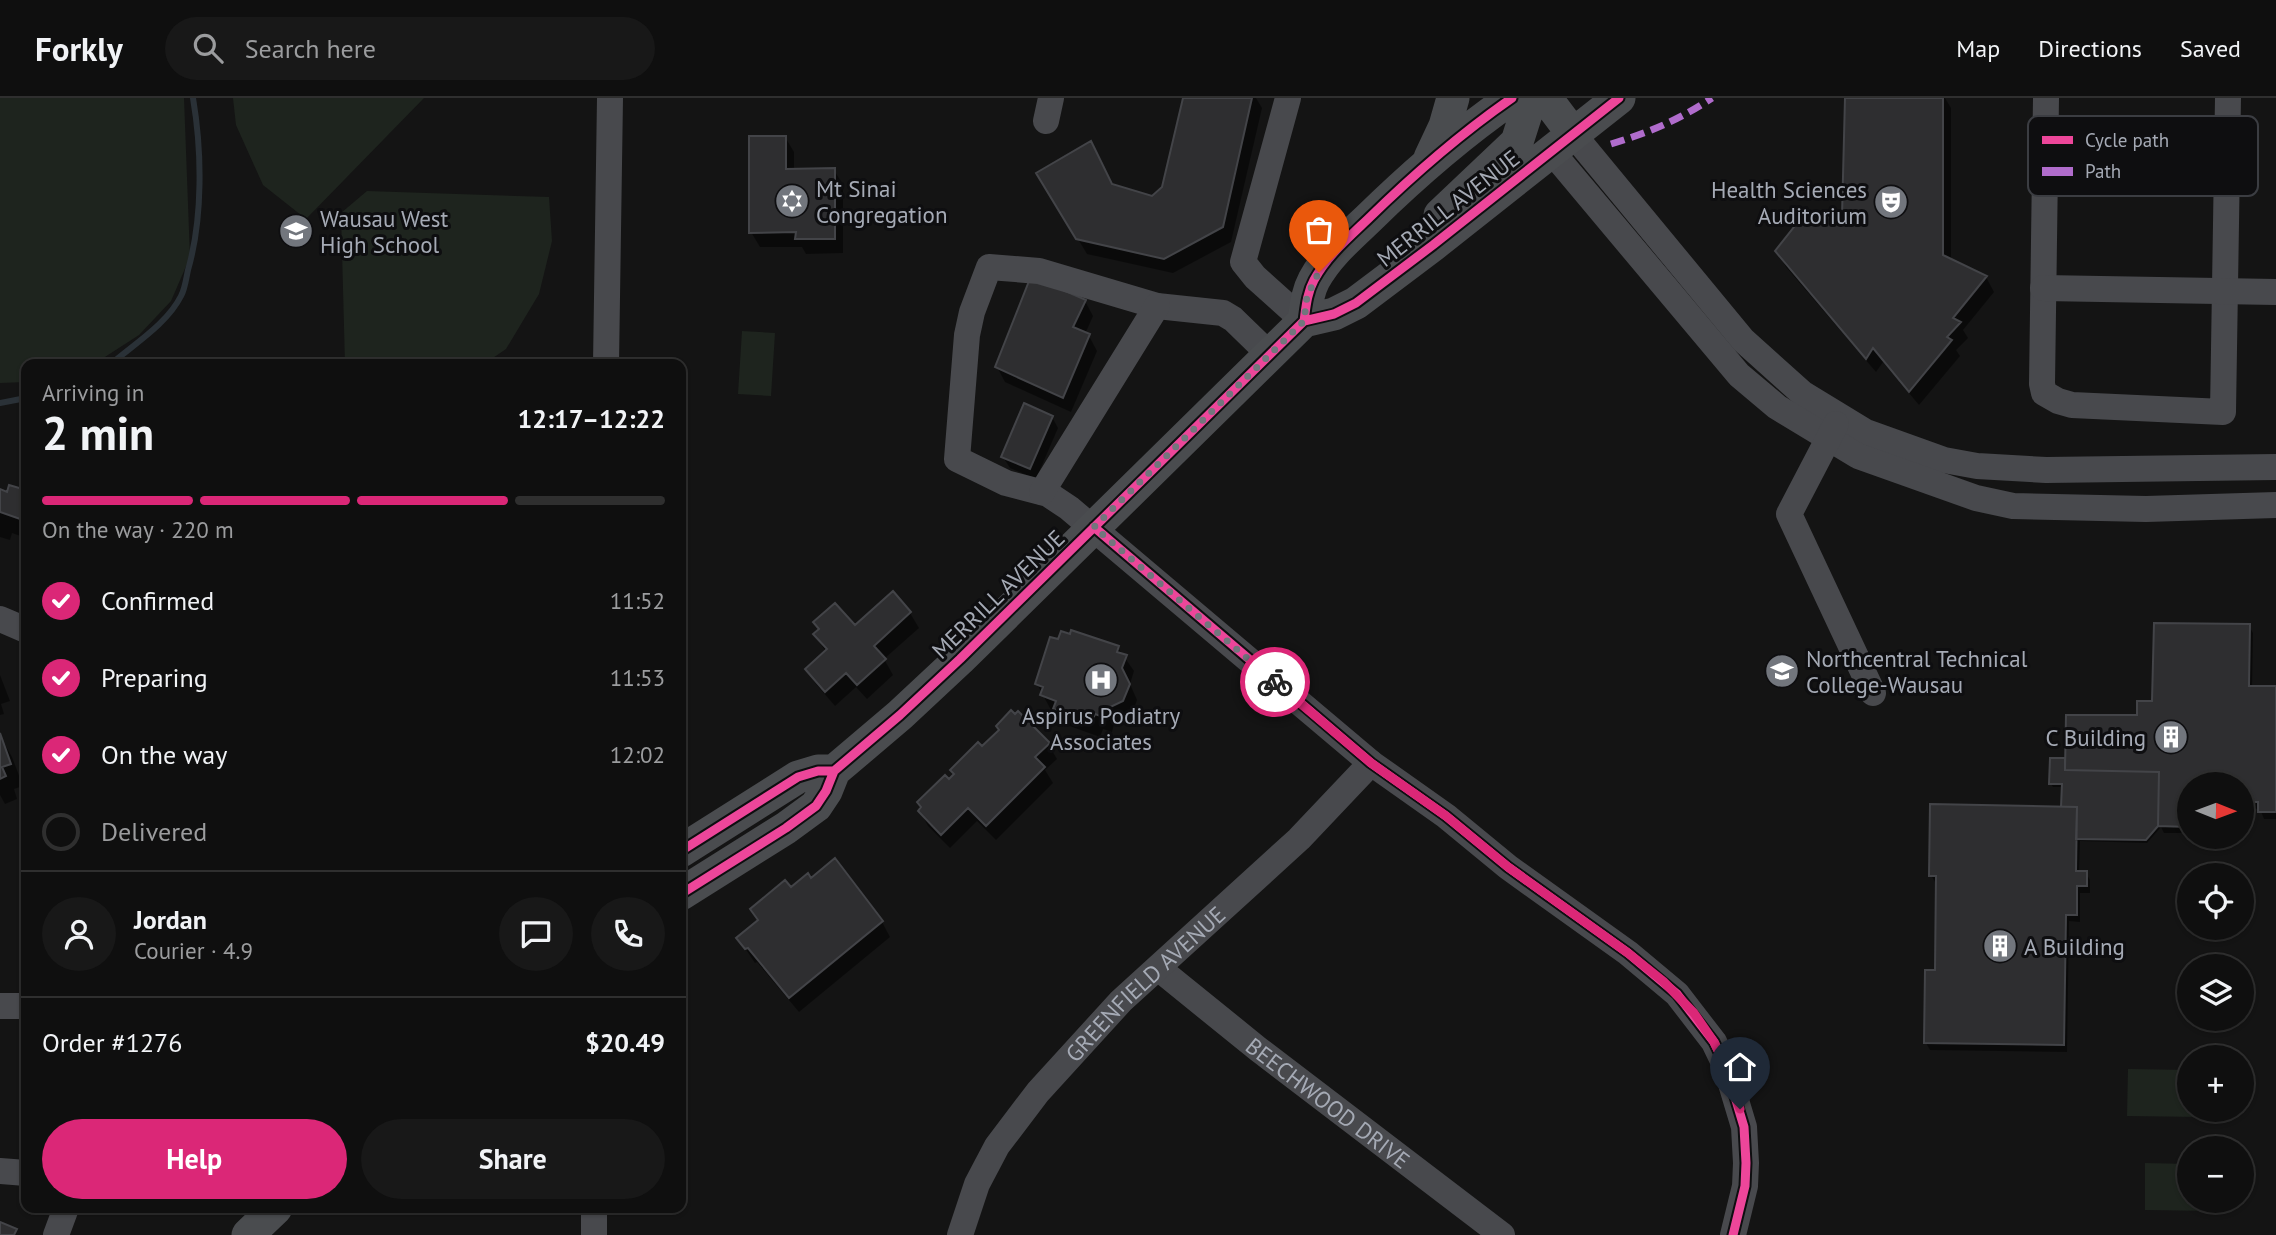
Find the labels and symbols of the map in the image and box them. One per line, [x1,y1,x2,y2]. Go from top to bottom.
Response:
legend [2028,116,2258,196]
text: Cycle path [2085,128,2169,152]
street label: MERRILL AVENUE [1371,143,1525,273]
text: Path [2085,159,2121,183]
place label: Mt Sinai Congregation [816,174,947,229]
place label: Health Sciences Auditorium [1711,175,1867,230]
synagogue icon: Mt Sinai Congregation [773,182,811,220]
theatre icon: Health Sciences Auditorium [1872,183,1910,221]
pin [1289,200,1349,272]
place label: Wausau West High School [320,204,449,259]
school or university icon: Wausau West High School [277,212,315,250]
street label: MERRILL AVENUE [926,523,1070,665]
place label: Northcentral Technical College-Wausau [1806,644,2028,699]
courier [1240,647,1310,717]
school or university icon: Northcentral Technical College-Wausau [1763,652,1801,690]
hospital icon: Aspirus Podiatry Associates [1082,661,1120,699]
place label: Aspirus Podiatry Associates [1022,701,1180,756]
building icon: C Building [2152,718,2190,756]
place label: C Building [2045,723,2146,752]
north arrow [2177,772,2254,849]
street label: GREENFIELD AVENUE [1059,899,1231,1067]
building icon: A Building [1981,927,2019,965]
place label: A Building [2024,932,2125,961]
street label: BEECHWOOD DRIVE [1240,1031,1416,1174]
pin [1710,1037,1770,1109]

